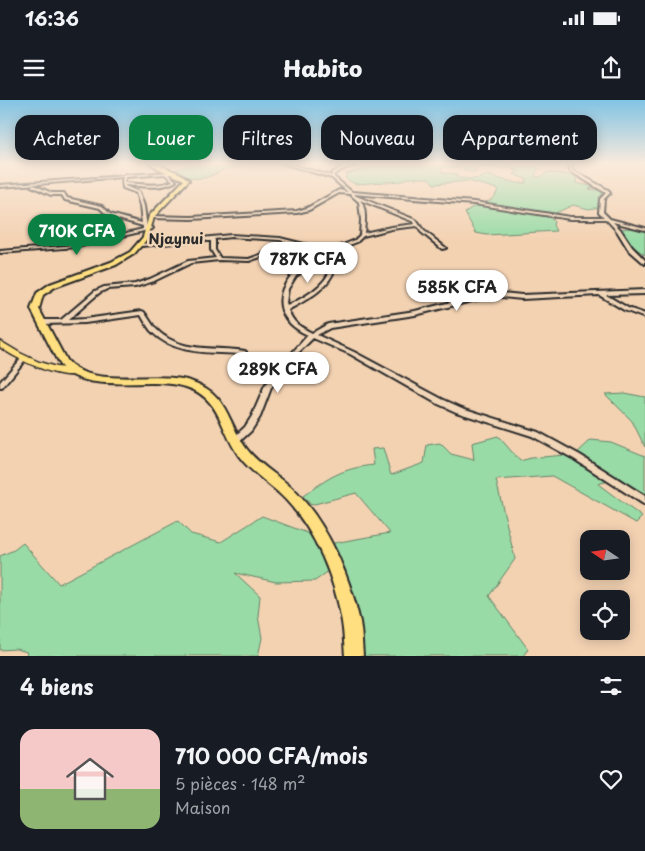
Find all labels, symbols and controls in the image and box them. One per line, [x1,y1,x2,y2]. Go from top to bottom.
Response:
text: 16:36 [25,4,79,32]
text: Habito [283,51,362,84]
icon: menu [20,54,48,82]
icon: share [597,54,625,82]
chip: Acheter [15,115,119,160]
chip: Louer [129,115,213,160]
chip: Filtres [223,115,311,160]
chip: Nouveau [321,115,433,160]
chip: Appartement [443,115,597,160]
pin: 710K CFA [25,214,129,256]
text: 710K CFA [39,218,115,242]
district label: Njaynui [149,228,203,249]
pin: 787K CFA [256,242,360,284]
text: 787K CFA [270,246,346,270]
pin: 585K CFA [405,270,509,312]
text: 585K CFA [417,274,497,298]
pin: 289K CFA [226,352,330,394]
text: 289K CFA [238,356,318,380]
north arrow [580,530,630,580]
map controls [580,530,630,640]
button: locate [580,590,630,640]
text: 4 biens [20,670,94,702]
icon: filters [597,672,625,700]
text: 710 000 CFA/mois [175,739,368,771]
icon: home [60,749,120,809]
icon: heart [597,765,625,793]
text: 5 pièces · 148 m² [175,771,306,795]
text: Maison [175,795,230,819]

